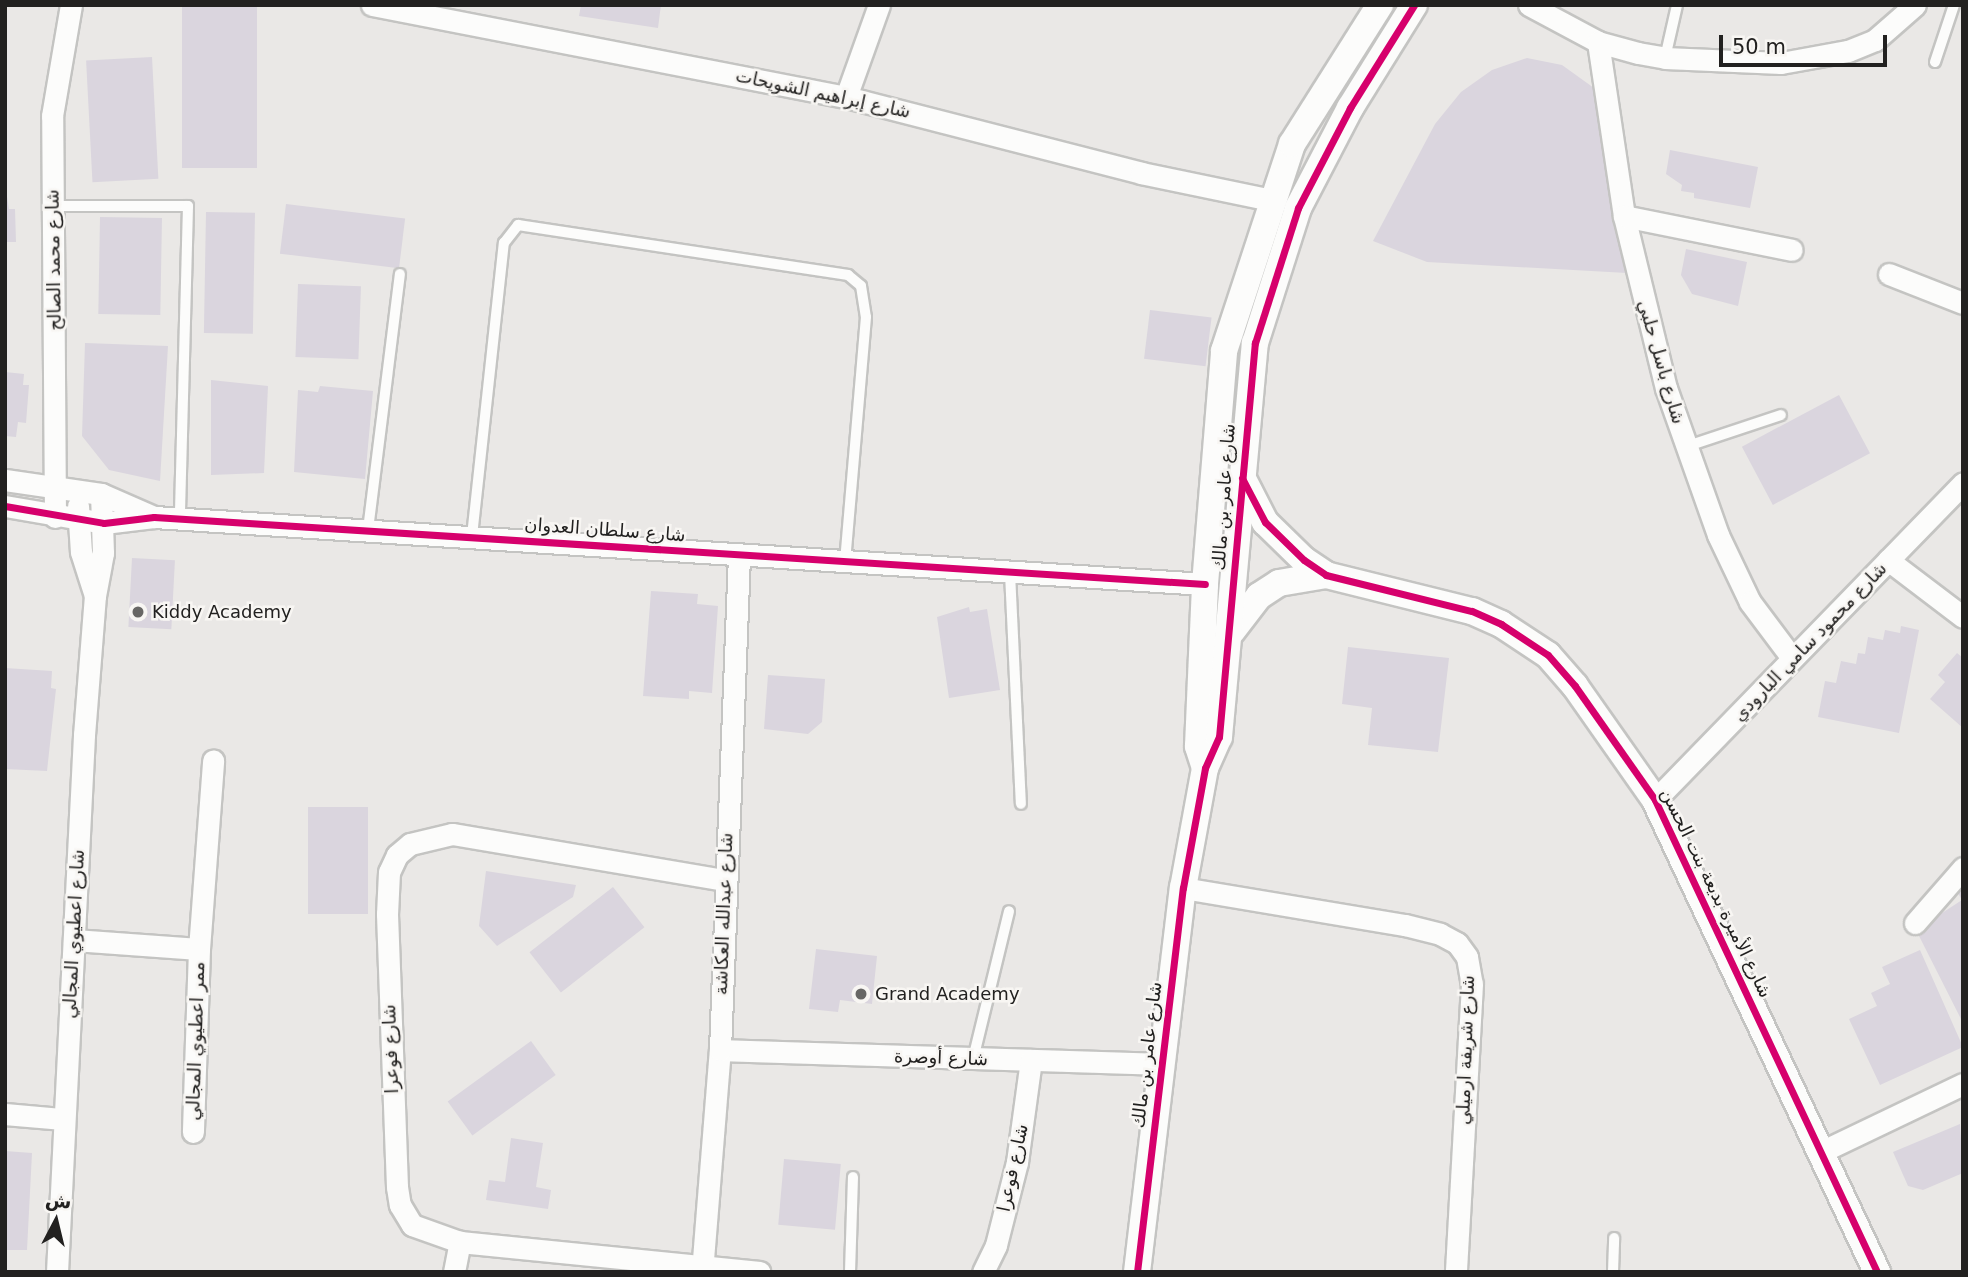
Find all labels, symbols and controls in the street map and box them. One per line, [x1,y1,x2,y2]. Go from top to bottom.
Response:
scale bar [1723,21,1891,65]
text: 50 m [1732,35,1786,59]
street label: شارع إبراهيم الشويحات [734,65,912,123]
street label: شارع محمد الصالح [42,189,66,331]
street label: شارع باسل حلبي [1633,297,1689,427]
street label: شارع عامر بن مالك [1208,423,1240,571]
street label: شارع سلطان العدوان [524,514,686,546]
street label: شارع محمود سامي البارودي [1729,558,1891,726]
place label: Kiddy Academy [152,601,292,623]
marker: Kiddy Academy [130,604,146,620]
street label: شارع الأميرة بديعة بنت الحسن [1656,785,1776,1001]
street label: شارع عبدالله العكاشة [710,832,738,996]
street label: شارع اعطيوي المجالي [59,849,89,1019]
street label: ممر اعطيوي المجالي [182,961,210,1121]
street label: شارع شريفة ارميلي [1453,975,1479,1125]
street label: شارع عامر بن مالك [1127,981,1167,1129]
place label: Grand Academy [875,983,1020,1005]
marker: Grand Academy [853,986,869,1002]
street label: شارع فوعرا [379,1004,403,1094]
street label: شارع أوصرة [894,1046,988,1070]
street label: شارع فوعرا [993,1122,1033,1214]
north arrow [21,1186,91,1256]
text: ش [44,1188,73,1213]

